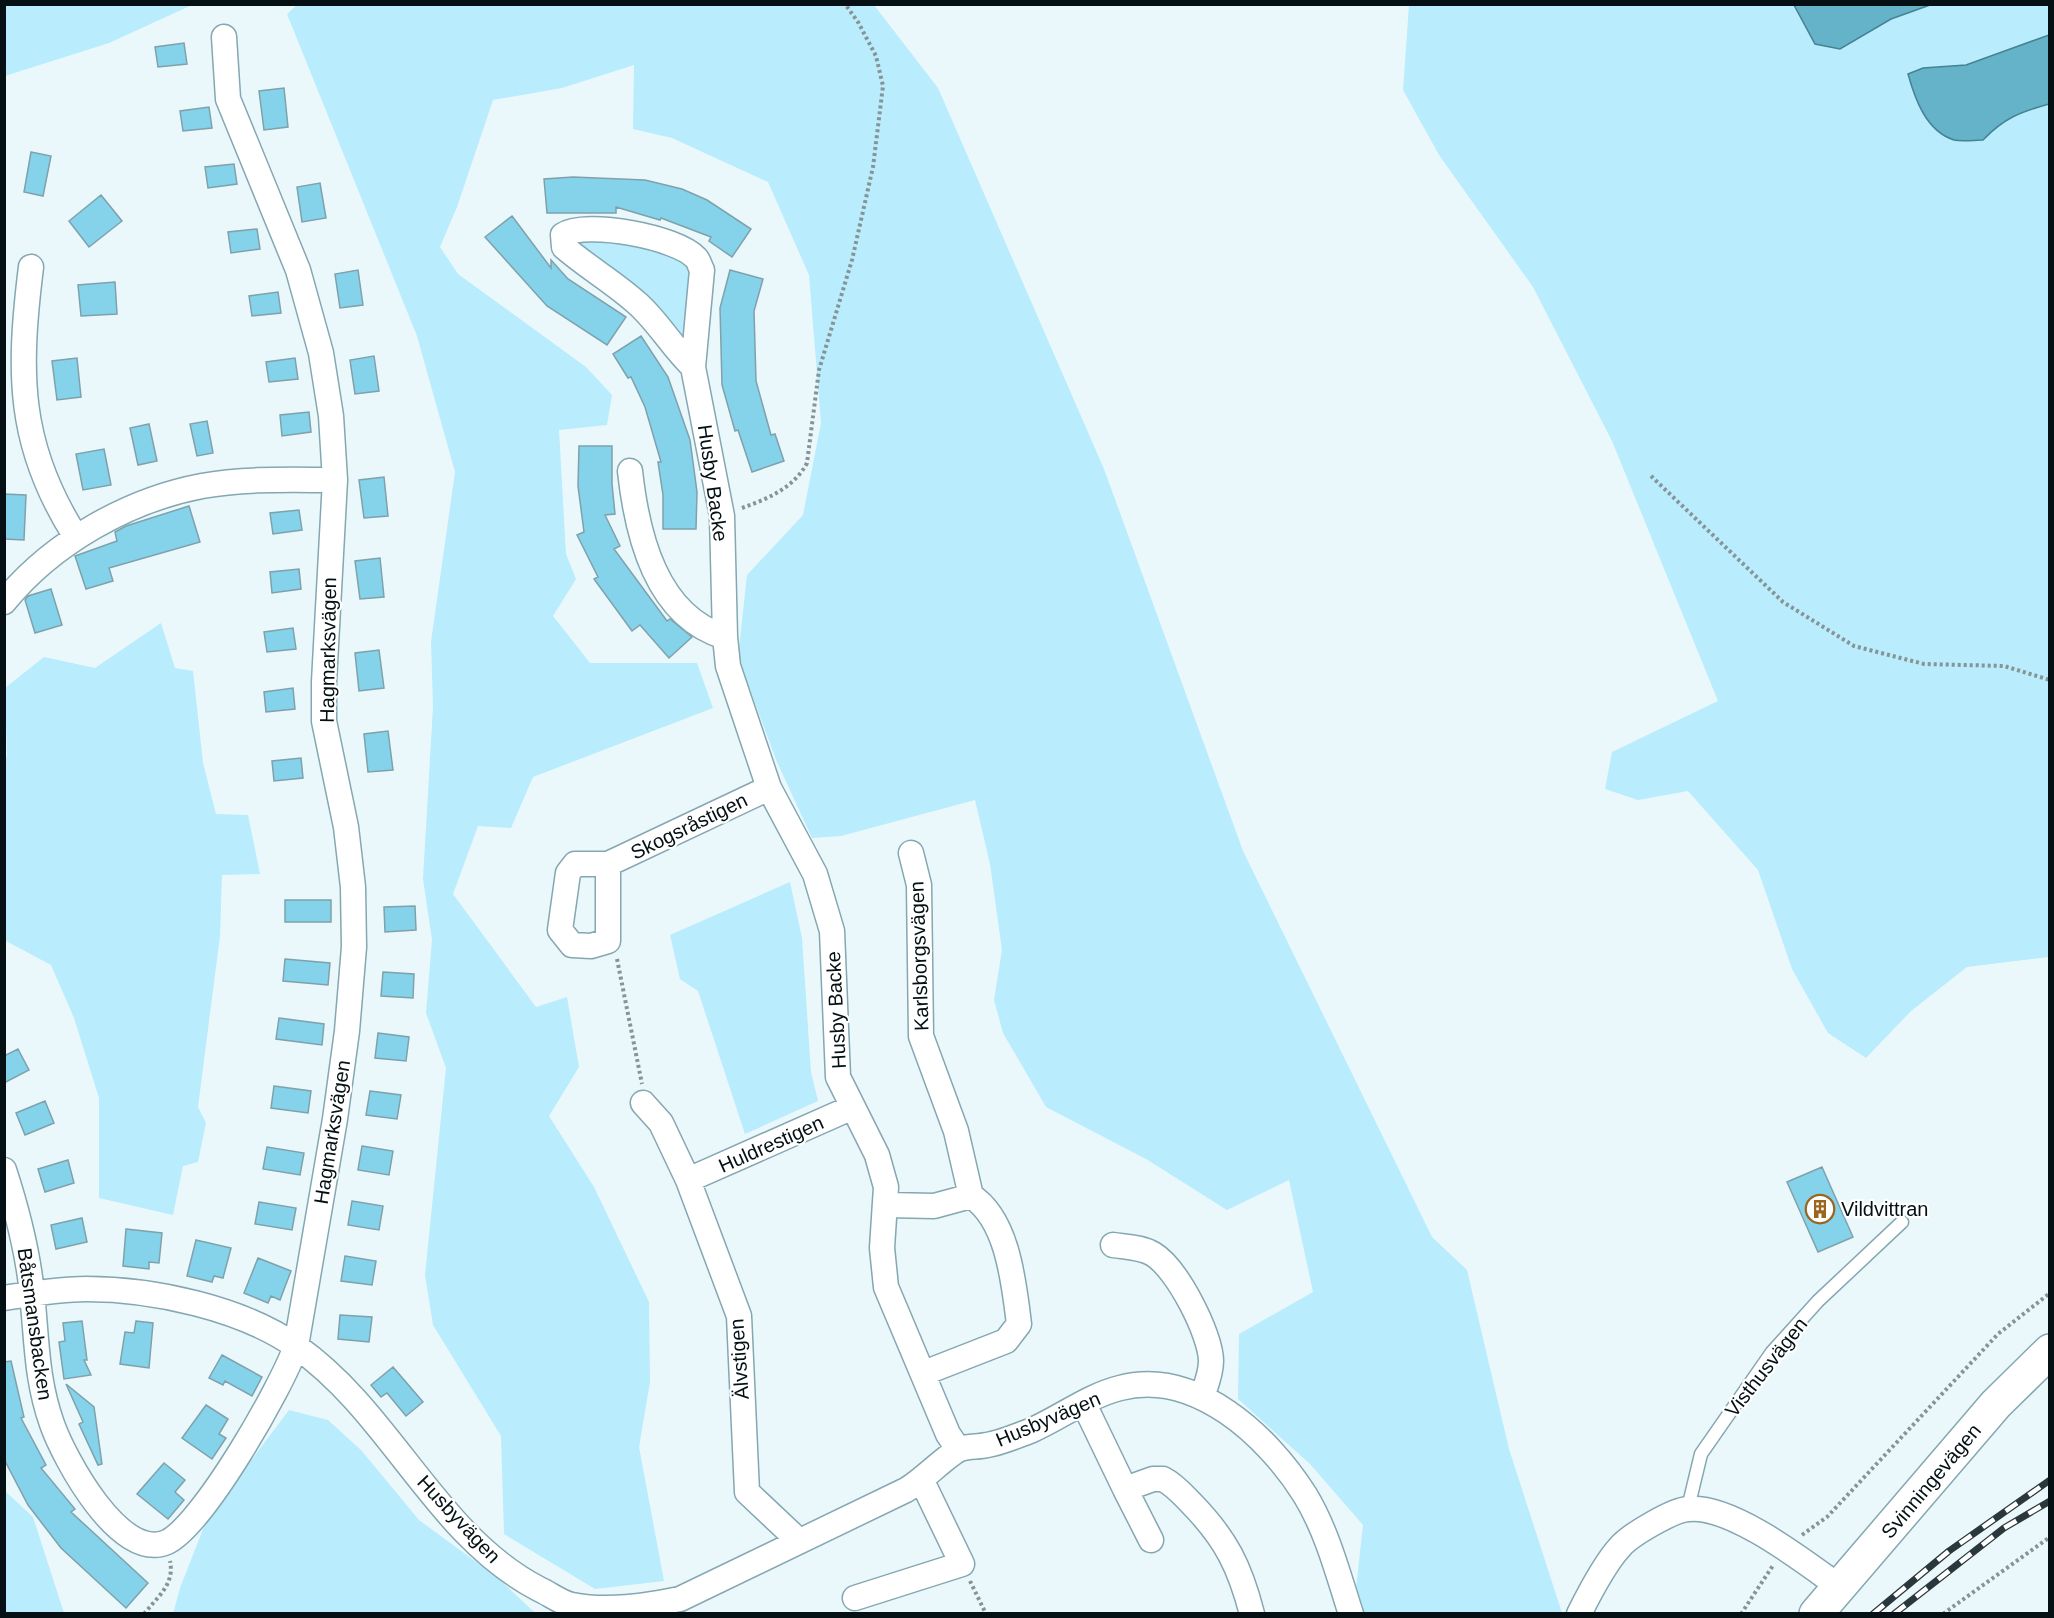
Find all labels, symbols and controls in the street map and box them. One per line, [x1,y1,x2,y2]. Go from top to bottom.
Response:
street label: Husby Backe [694,423,732,543]
street label: Hagmarksvägen [316,577,340,723]
street label: Skogsråstigen [627,788,751,864]
street label: Karlsborgsvägen [905,881,933,1031]
street label: Husby Backe [822,951,850,1069]
street label: Hagmarksvägen [310,1058,354,1206]
street label: Huldrestigen [715,1111,827,1177]
building icon: Vildvittran [1804,1193,1836,1225]
place label: Vildvittran [1841,1198,1928,1220]
street label: Båtsmansbacken [13,1247,57,1401]
street label: Visthusvägen [1720,1313,1812,1421]
street label: Älvstigen [725,1318,753,1400]
street label: Husbyvägen [993,1387,1103,1451]
street label: Svinningevägen [1877,1419,1985,1543]
street label: Husbyvägen [413,1471,505,1567]

